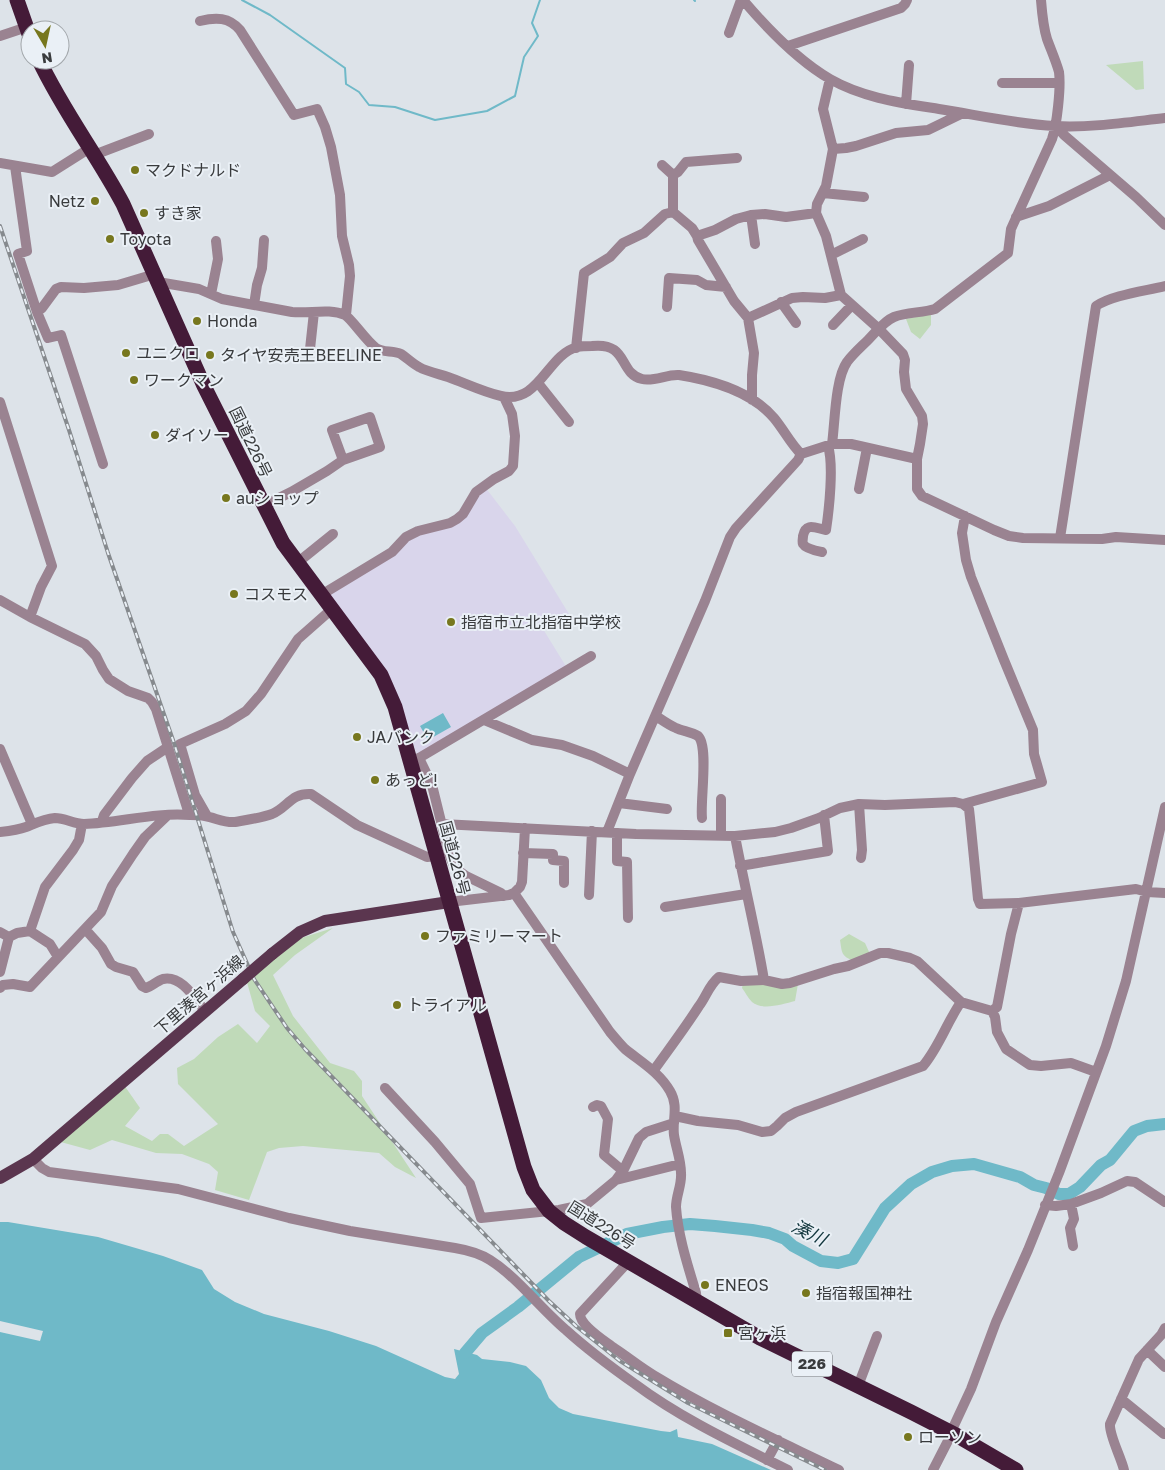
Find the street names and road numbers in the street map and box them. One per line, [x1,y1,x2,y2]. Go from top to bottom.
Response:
street label: 国道226号 [225,403,277,481]
street label: 国道226号 [435,819,475,897]
street label: 下里湊宮ヶ浜線 [150,951,248,1039]
street label: 国道226号 [564,1196,640,1254]
road number: 226 [792,1352,832,1376]

